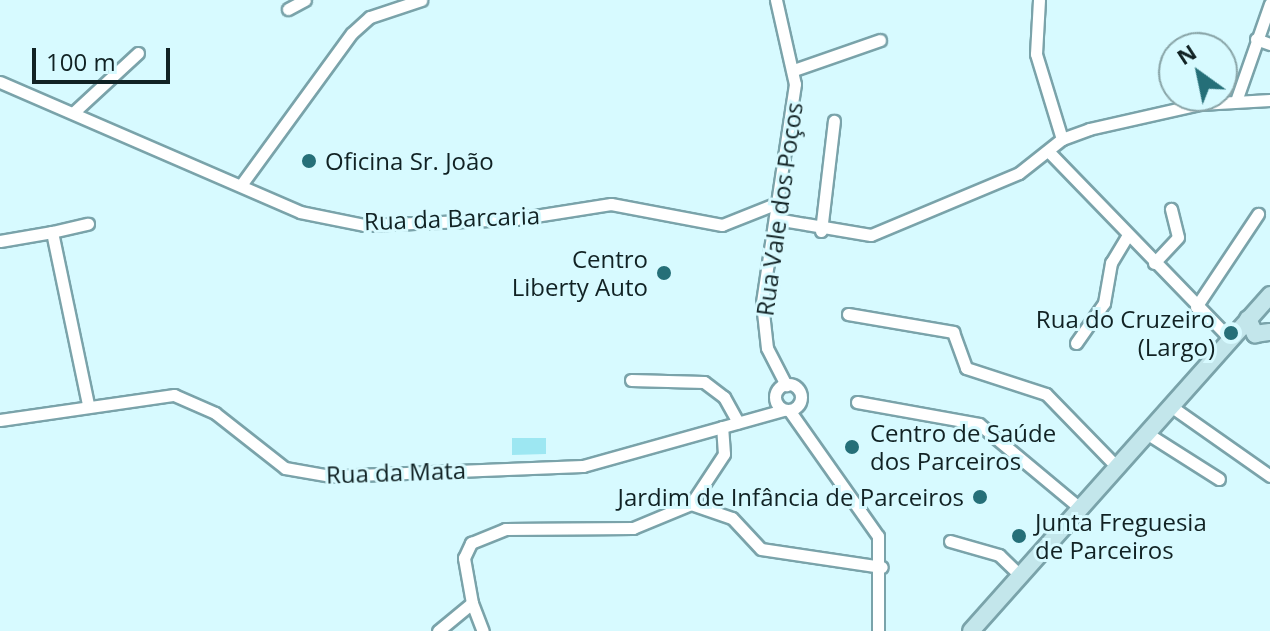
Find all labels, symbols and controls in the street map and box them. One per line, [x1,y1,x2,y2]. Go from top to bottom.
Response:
scale bar [36,32,174,82]
north arrow [1158,32,1238,112]
text: N [1170,36,1202,71]
text: 100 m [46,45,116,78]
street label: Rua Vale dos Poços [750,100,808,318]
place label: Oficina Sr. João [325,147,494,175]
marker: Oficina Sr. João [300,152,318,170]
street label: Rua da Barcaria [364,201,540,235]
place label: Centro Liberty Auto [512,245,648,301]
marker: Centro Liberty Auto [655,264,673,282]
place label: Rua do Cruzeiro (Largo) [1036,305,1215,361]
marker: Rua do Cruzeiro (Largo) [1222,324,1240,342]
place label: Centro de Saúde dos Parceiros [870,419,1056,475]
marker: Centro de Saúde dos Parceiros [841,436,863,458]
street label: Rua da Mata [325,455,467,489]
place label: Jardim de Infância de Parceiros [617,483,964,511]
marker: Jardim de Infância de Parceiros [971,488,989,506]
place label: Junta Freguesia de Parceiros [1035,508,1207,564]
marker: Junta Freguesia de Parceiros [1010,527,1028,545]

